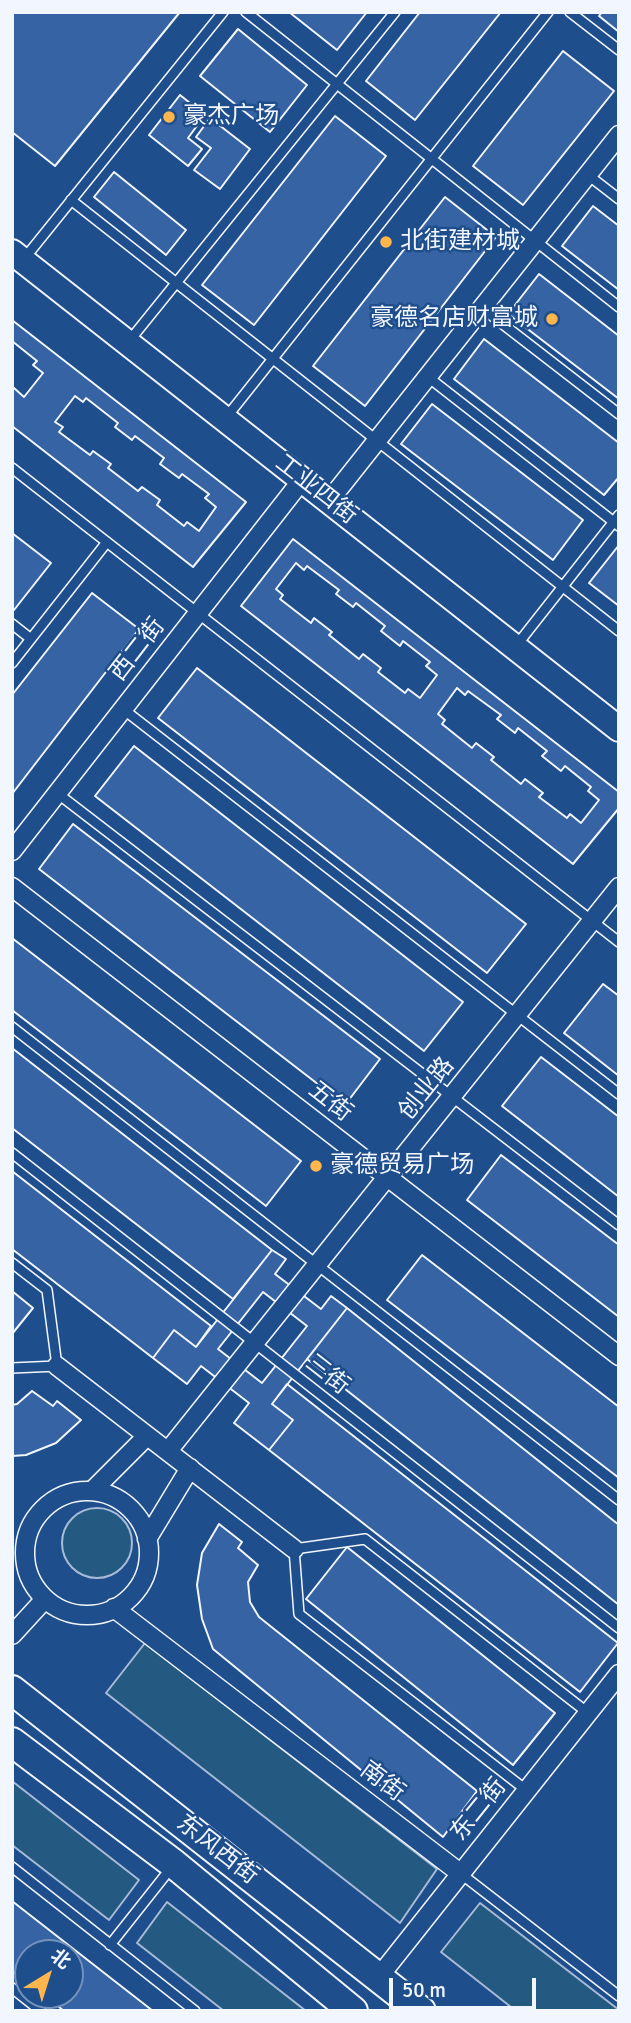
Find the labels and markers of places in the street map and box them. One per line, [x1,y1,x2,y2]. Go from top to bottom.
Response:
place label: 豪杰广场 [183,103,279,131]
marker: 豪杰广场 [161,109,177,125]
place label: 北街建材城 [400,228,520,256]
marker: 北街建材城 [378,234,394,250]
place label: 豪德名店财富城 [370,305,538,333]
marker: 豪德名店财富城 [544,311,560,327]
place label: 豪德贸易广场 [330,1152,474,1180]
marker: 豪德贸易广场 [308,1158,324,1174]

